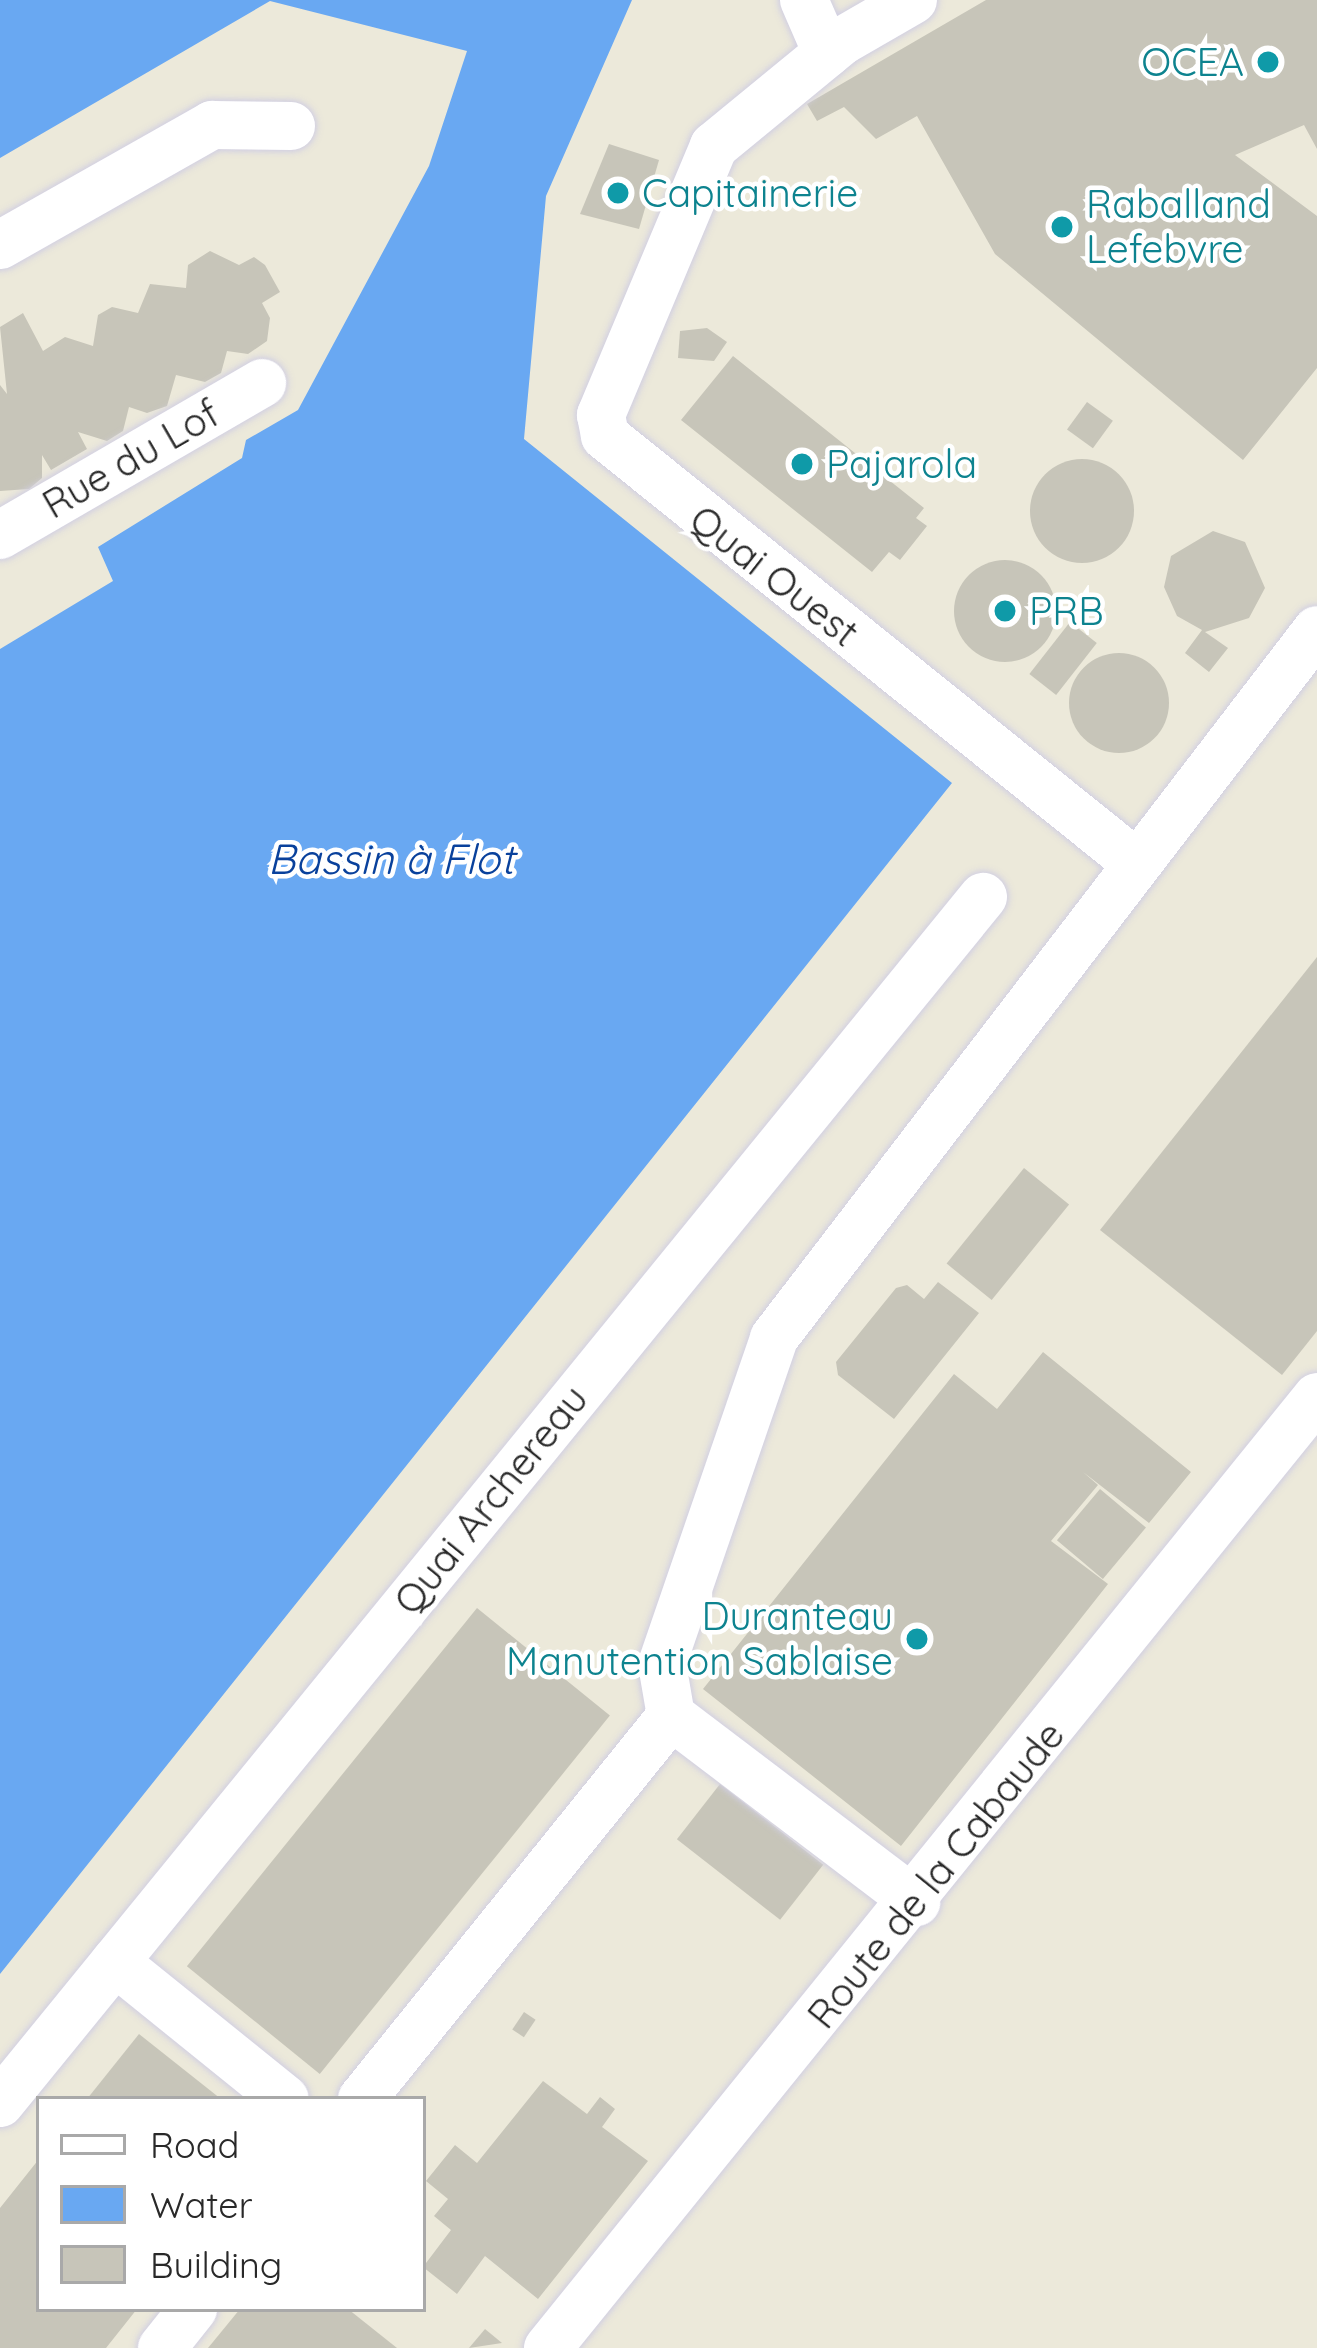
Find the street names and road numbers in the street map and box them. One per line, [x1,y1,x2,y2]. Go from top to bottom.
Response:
street label: Rue du Lof [34,390,228,528]
street label: Quai Ouest [681,496,867,656]
street label: Quai Archereau [385,1376,597,1624]
street label: Route de la Cabaude [798,1712,1074,2038]

